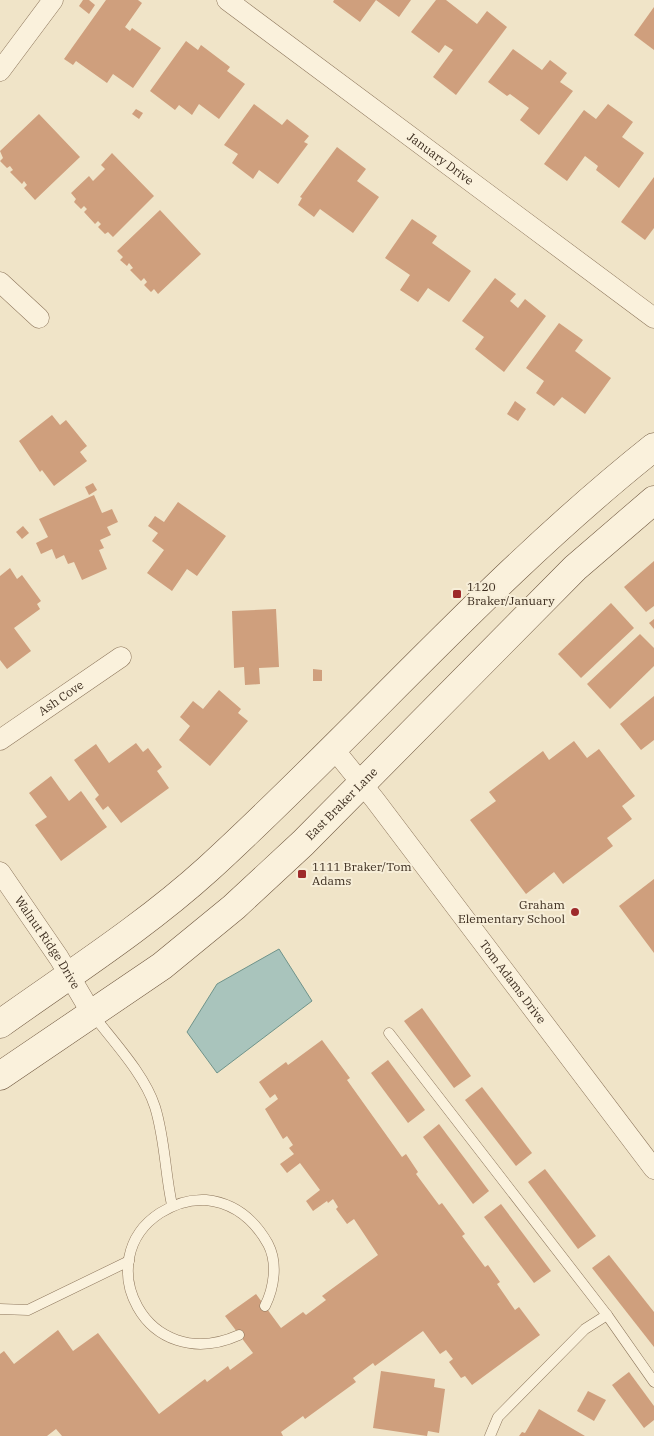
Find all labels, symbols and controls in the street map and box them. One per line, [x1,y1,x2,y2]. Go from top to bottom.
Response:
street label: January Drive [405,129,477,188]
place label: 1120 Braker/January [467,579,555,608]
marker: 1120 Braker/January [451,588,463,600]
street label: Ash Cove [35,677,86,718]
street label: East Braker Lane [302,764,380,843]
place label: 1111 Braker/Tom Adams [312,859,412,888]
marker: 1111 Braker/Tom Adams [296,868,308,880]
street label: Walnut Ridge Drive [12,893,84,992]
place label: Graham Elementary School [458,897,566,926]
marker: Graham Elementary School [569,906,581,918]
street label: Tom Adams Drive [477,937,549,1026]

